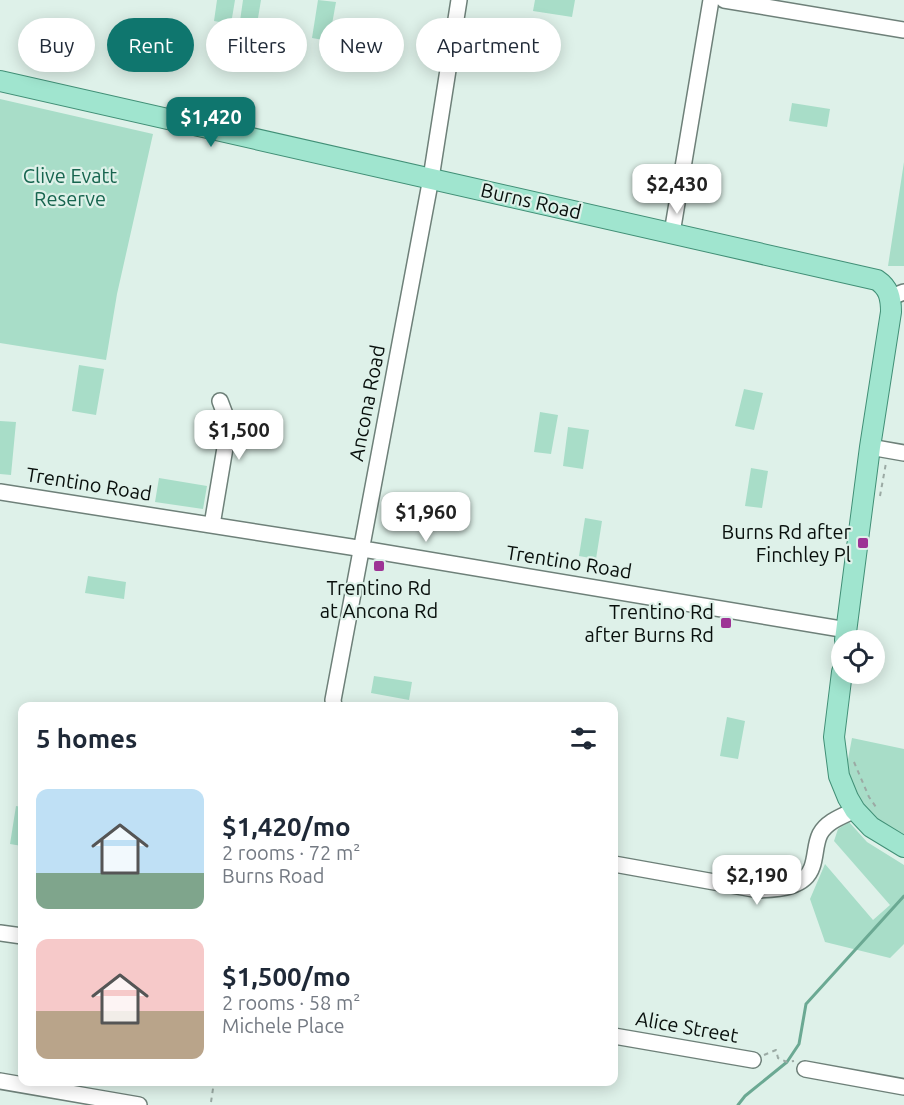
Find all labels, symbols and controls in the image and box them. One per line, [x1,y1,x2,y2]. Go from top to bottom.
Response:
chip: Buy [18,18,95,72]
chip: Rent [107,18,194,72]
chip: Filters [206,18,307,72]
chip: New [319,18,404,72]
chip: Apartment [416,18,561,72]
pin: $1,420 [162,97,260,148]
text: $1,420 [180,105,242,128]
park label: Clive Evatt Reserve [23,164,117,210]
pin: $2,430 [628,164,726,215]
text: $2,430 [646,172,708,195]
street label: Burns Road [479,178,584,223]
street label: Ancona Road [344,343,389,463]
pin: $1,500 [190,410,288,461]
text: $1,500 [208,418,270,441]
street label: Trentino Road [25,462,154,505]
pin: $1,960 [377,492,475,543]
text: $1,960 [395,500,457,523]
place label: Burns Rd after Finchley Pl [722,520,851,566]
marker: Burns Rd after Finchley Pl [856,536,870,550]
street label: Trentino Road [505,540,634,583]
marker: Trentino Rd at Ancona Rd [372,559,386,573]
place label: Trentino Rd at Ancona Rd [320,576,438,622]
place label: Trentino Rd after Burns Rd [585,600,714,646]
marker: Trentino Rd after Burns Rd [719,616,733,630]
map controls [831,630,885,684]
button: locate [831,630,885,684]
icon: filters [567,722,600,755]
text: 5 homes [36,724,137,753]
text: $1,420/mo [222,812,351,841]
icon: home [84,813,156,885]
text: 2 rooms · 72 m² [222,841,360,864]
pin: $2,190 [708,855,806,906]
text: $2,190 [726,863,788,886]
text: Burns Road [222,864,324,887]
text: $1,500/mo [222,962,351,991]
icon: home [84,963,156,1035]
text: 2 rooms · 58 m² [222,991,360,1014]
street label: Alice Street [634,1006,740,1047]
text: Michele Place [222,1014,345,1037]

